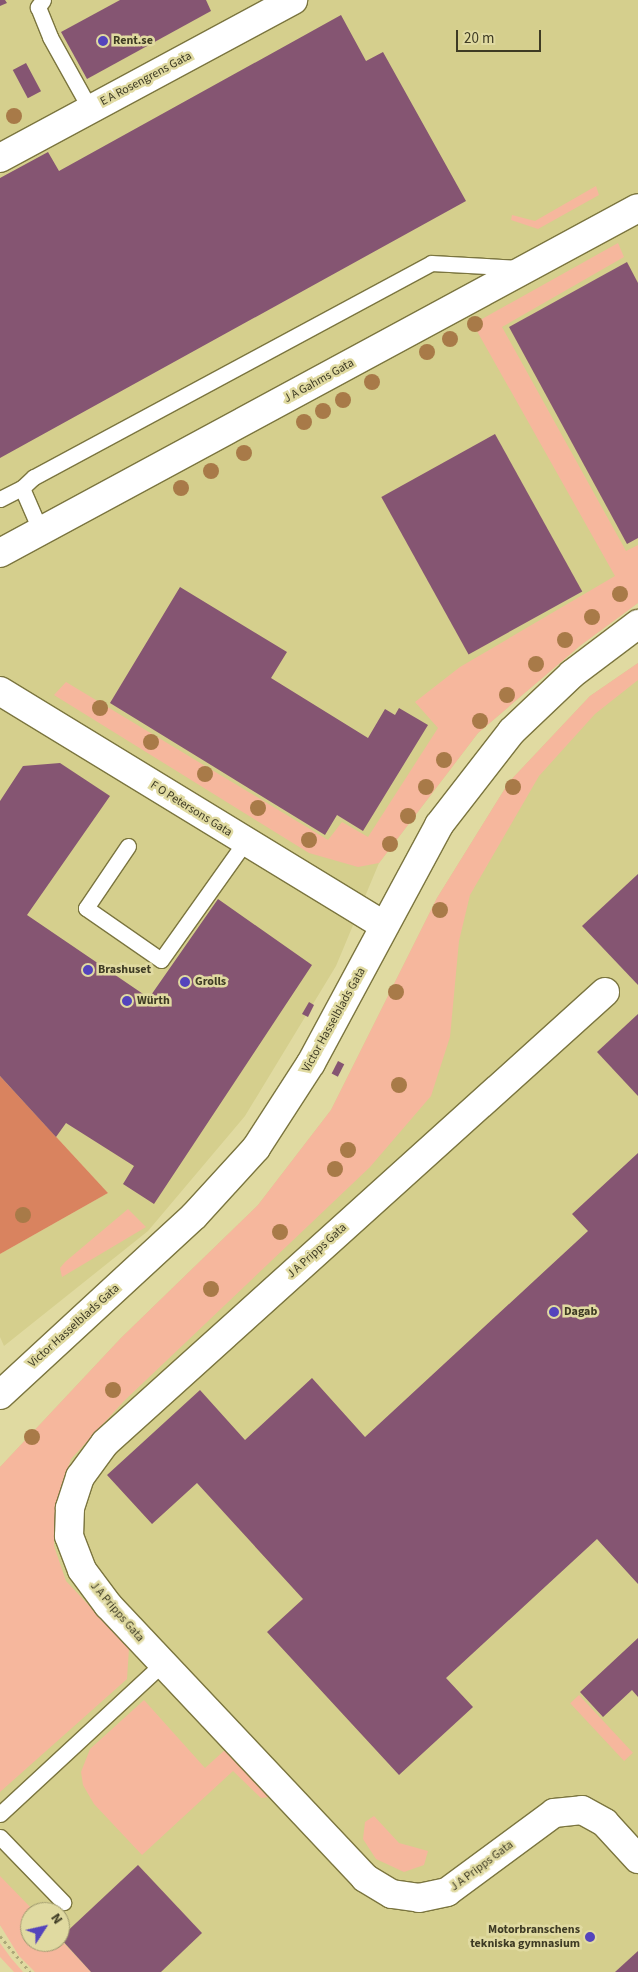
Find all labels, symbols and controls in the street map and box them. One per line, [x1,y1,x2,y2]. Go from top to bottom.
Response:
scale bar [458,20,543,52]
text: 20 m [464,28,494,49]
place label: Rent.se [113,34,153,48]
marker: Rent.se [97,35,109,47]
street label: E A Rosengrens Gata [98,49,194,109]
street label: J A Gahms Gata [282,356,356,406]
street label: F O Petersons Gata [147,778,235,840]
place label: Brashuset [98,963,151,977]
marker: Brashuset [82,964,94,976]
street label: Victor Hasselblads Gata [299,965,369,1075]
place label: Grolls [195,975,226,989]
marker: Grolls [179,976,191,988]
place label: Würth [137,994,170,1008]
marker: Würth [121,995,133,1007]
street label: J A Pripps Gata [284,1221,350,1281]
street label: Victor Hasselblads Gata [26,1281,122,1371]
place label: Dagab [564,1305,597,1319]
marker: Dagab [548,1306,560,1318]
street label: J A Pripps Gata [87,1579,147,1645]
street label: J A Pripps Gata [448,1838,516,1894]
north arrow [20,1902,70,1952]
text: N [46,1909,67,1929]
place label: Motorbranschens tekniska gymnasium [470,1923,580,1951]
marker: Motorbranschens tekniska gymnasium [584,1931,596,1943]

